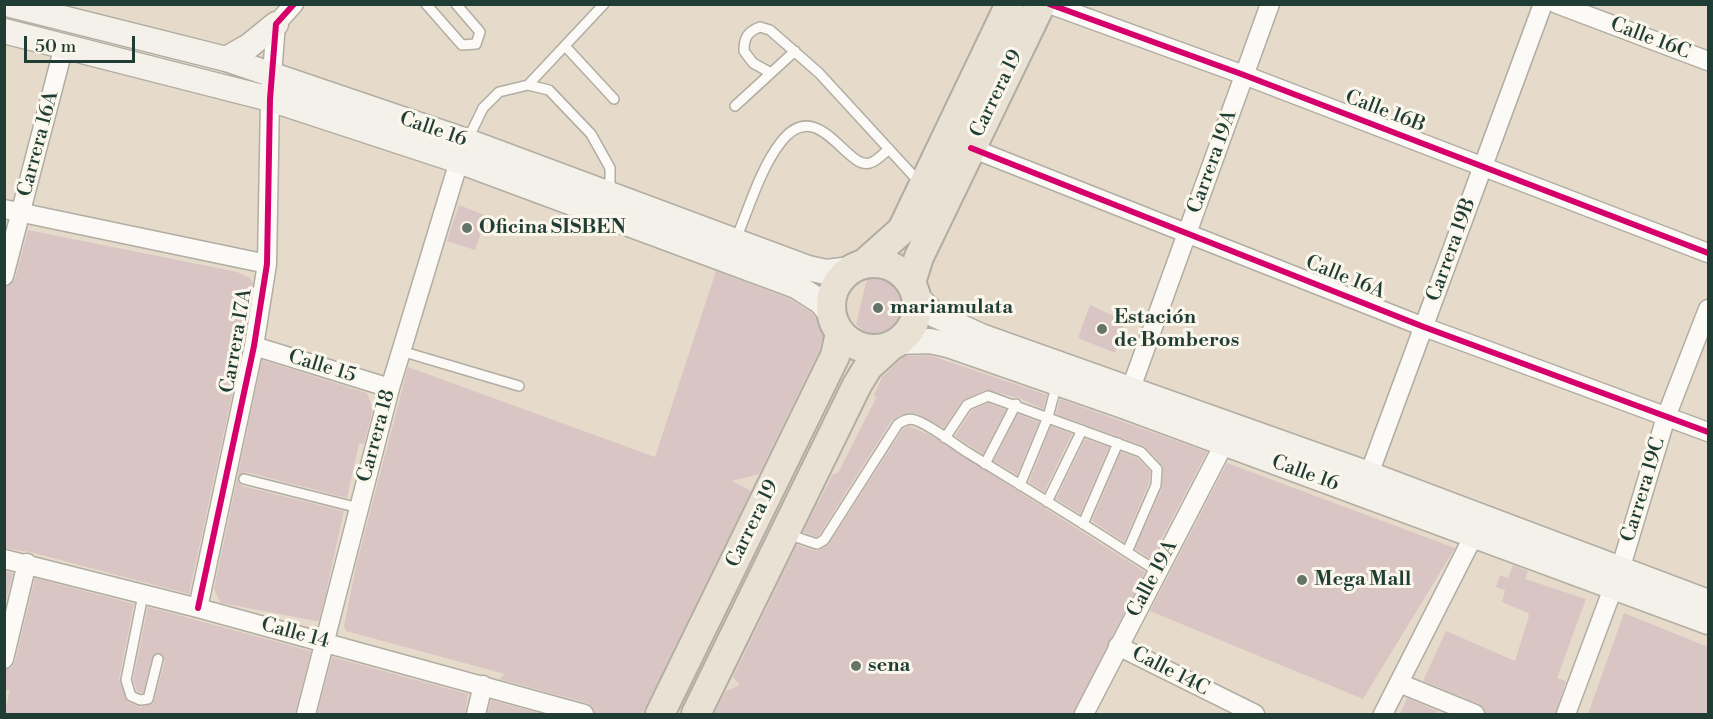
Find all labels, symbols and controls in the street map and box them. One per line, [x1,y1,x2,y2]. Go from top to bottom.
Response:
street label: Calle 16C [1607,13,1693,65]
scale bar [27,24,138,62]
text: 50 m [35,35,76,58]
street label: Carrera 19 [966,46,1028,142]
street label: Calle 16B [1341,86,1429,138]
street label: Carrera 16A [13,89,65,199]
street label: Calle 16 [396,107,470,153]
street label: Carrera 19A [1183,107,1243,217]
street label: Carrera 19B [1422,195,1482,305]
place label: Oficina SISBEN [479,216,626,240]
marker: Oficina SISBEN [460,221,474,235]
street label: Calle 16A [1302,251,1388,305]
street label: Carrera 17A [216,287,258,395]
place label: mariamulata [890,296,1013,320]
marker: mariamulata [871,301,885,315]
place label: Estación de Bomberos [1114,306,1239,353]
marker: Estación de Bomberos [1095,322,1109,336]
street label: Calle 15 [285,345,359,389]
street label: Carrera 18 [353,387,401,485]
street label: Carrera 19C [1617,435,1671,545]
street label: Calle 16 [1268,451,1342,497]
street label: Carrera 19 [722,476,784,572]
street label: Calle 19A [1123,536,1183,622]
place label: Mega Mall [1314,568,1411,592]
marker: Mega Mall [1295,573,1309,587]
street label: Calle 14 [258,613,332,655]
street label: Calle 14C [1127,642,1213,702]
place label: sena [868,654,910,678]
marker: sena [849,659,863,673]

